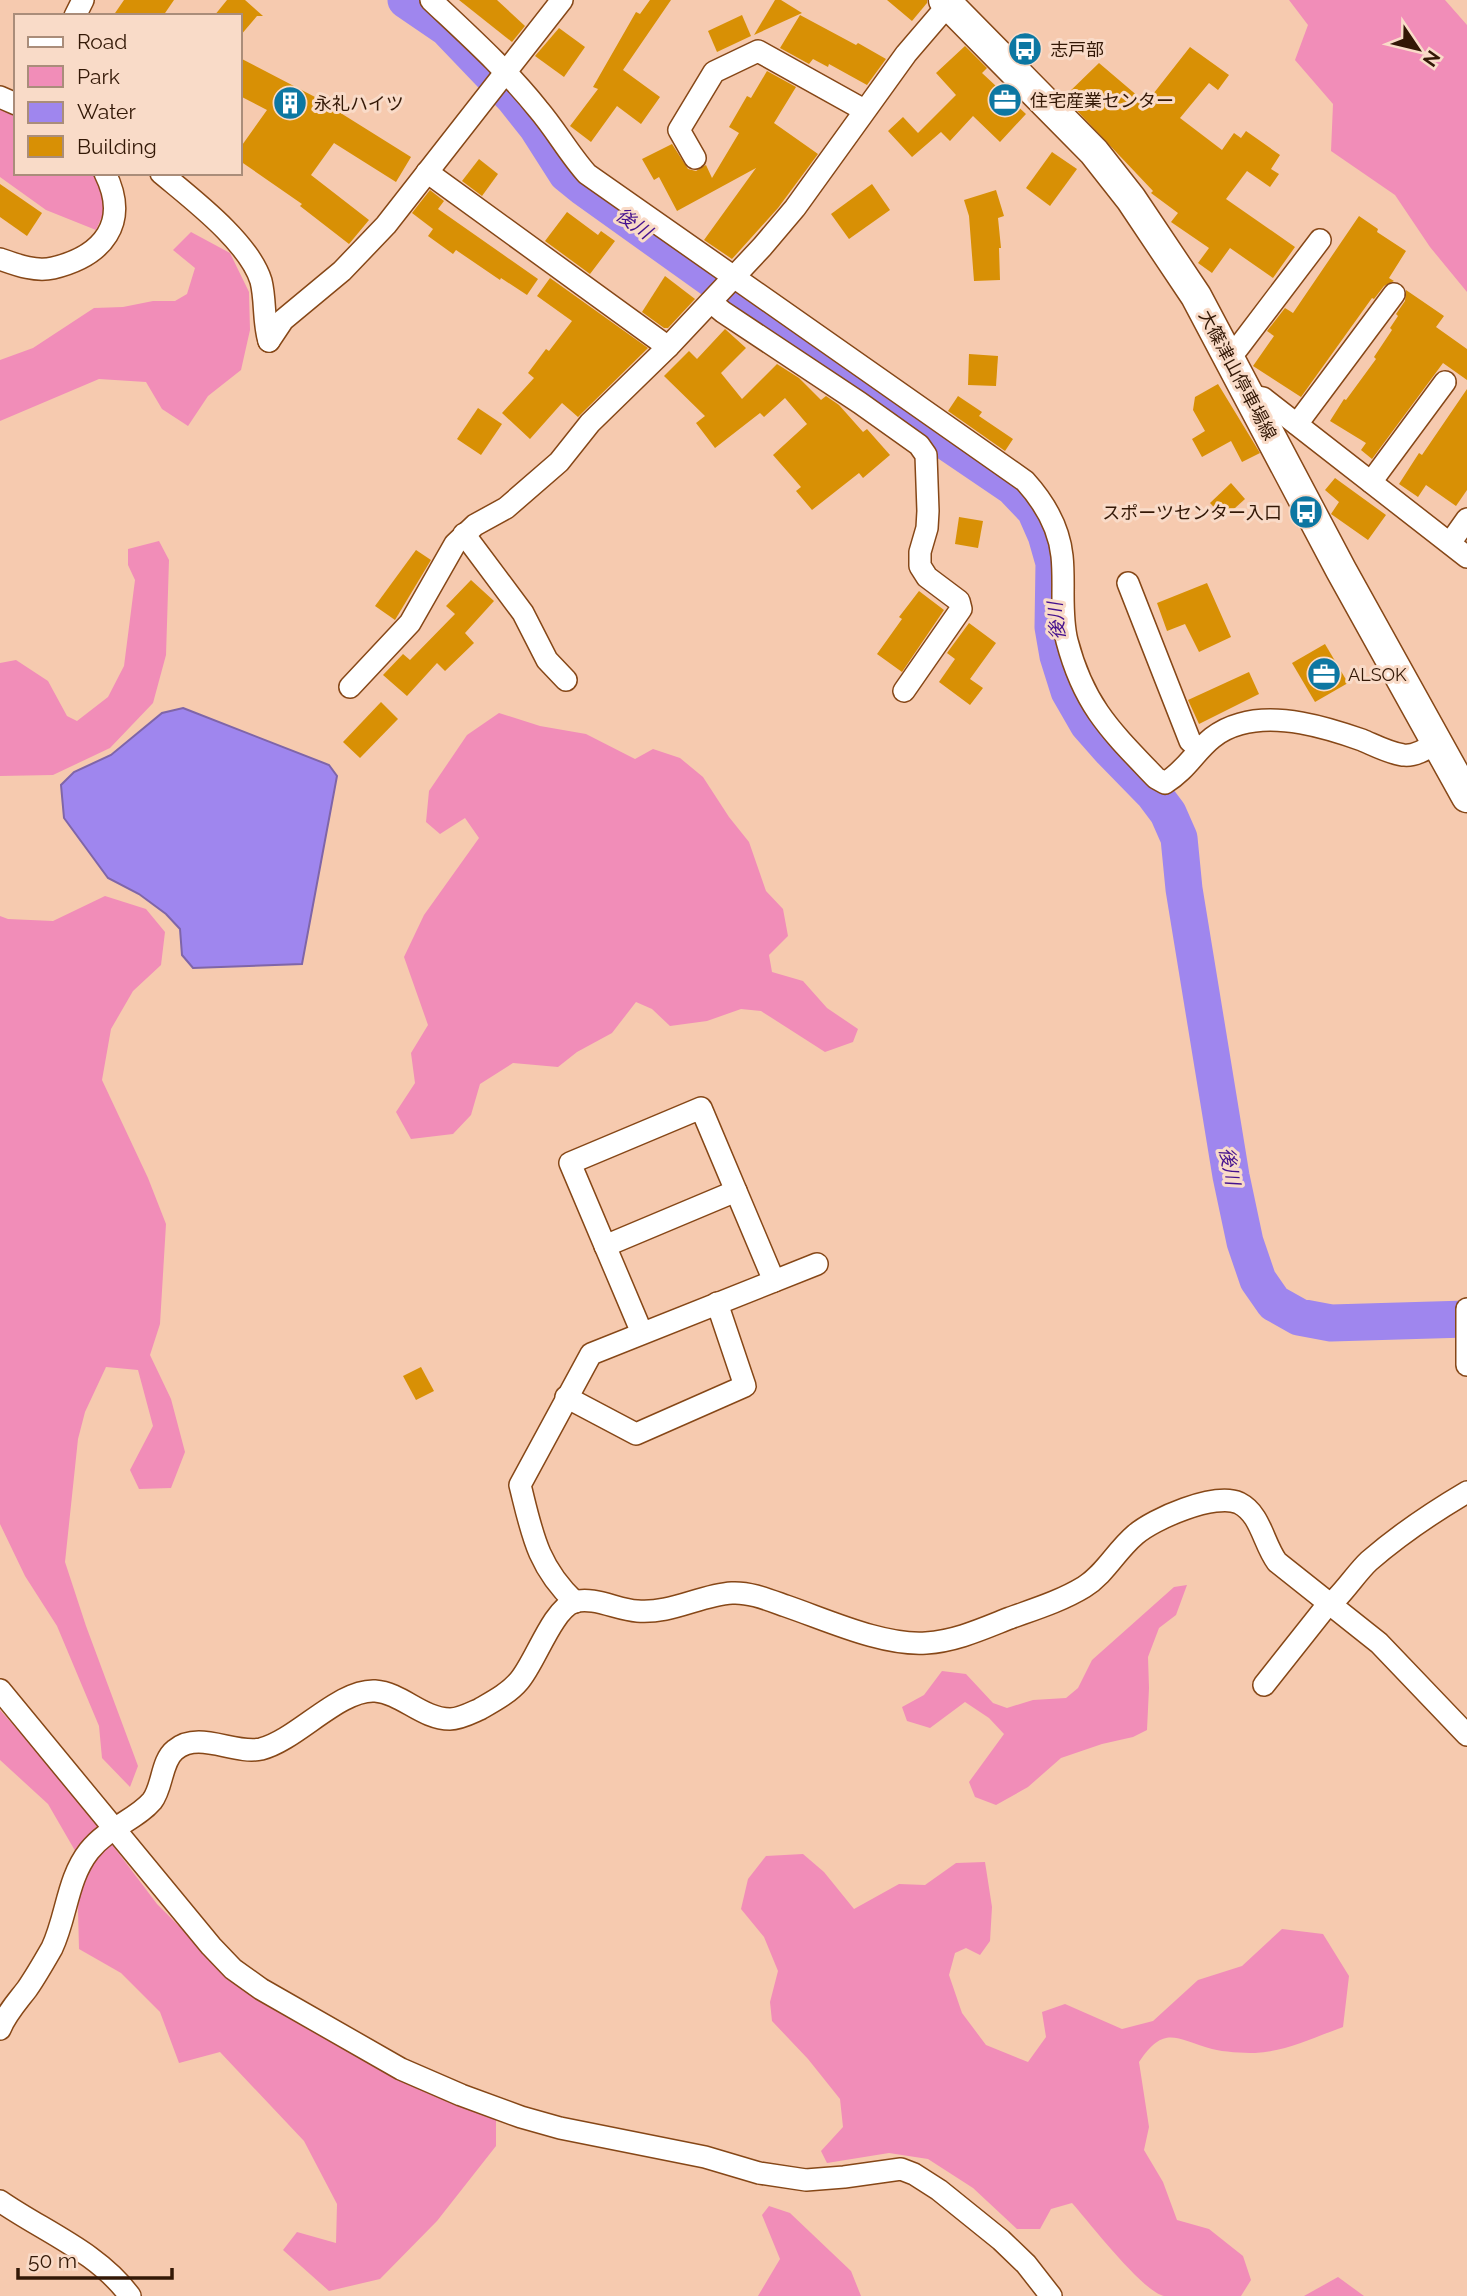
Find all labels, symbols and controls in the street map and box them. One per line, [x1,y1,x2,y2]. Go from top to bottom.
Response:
legend [14,14,242,175]
north arrow [1383,14,1453,84]
text: Road [77,29,127,54]
bus stop icon: 志戸部 [1006,30,1044,68]
place label: 志戸部 [1050,39,1104,60]
text: N [1419,47,1445,71]
text: Park [77,64,120,89]
office icon: 住宅産業センター [986,81,1024,119]
building icon: 永礼ハイツ [271,84,309,122]
place label: 住宅産業センター [1030,90,1174,111]
place label: 永礼ハイツ [314,93,404,114]
text: Water [77,99,136,124]
text: Building [77,134,157,159]
water label: 後川 [612,203,658,244]
street label: 大篠津山停車場線 [1195,306,1281,444]
bus stop icon: スポーツセンター入口 [1287,493,1325,531]
place label: スポーツセンター入口 [1102,502,1282,523]
water label: 後川 [1043,599,1069,641]
office icon: ALSOK [1305,655,1343,693]
place label: ALSOK [1348,664,1407,685]
water label: 後川 [1216,1145,1245,1189]
scale bar [18,2236,172,2280]
text: 50 m [28,2248,77,2273]

